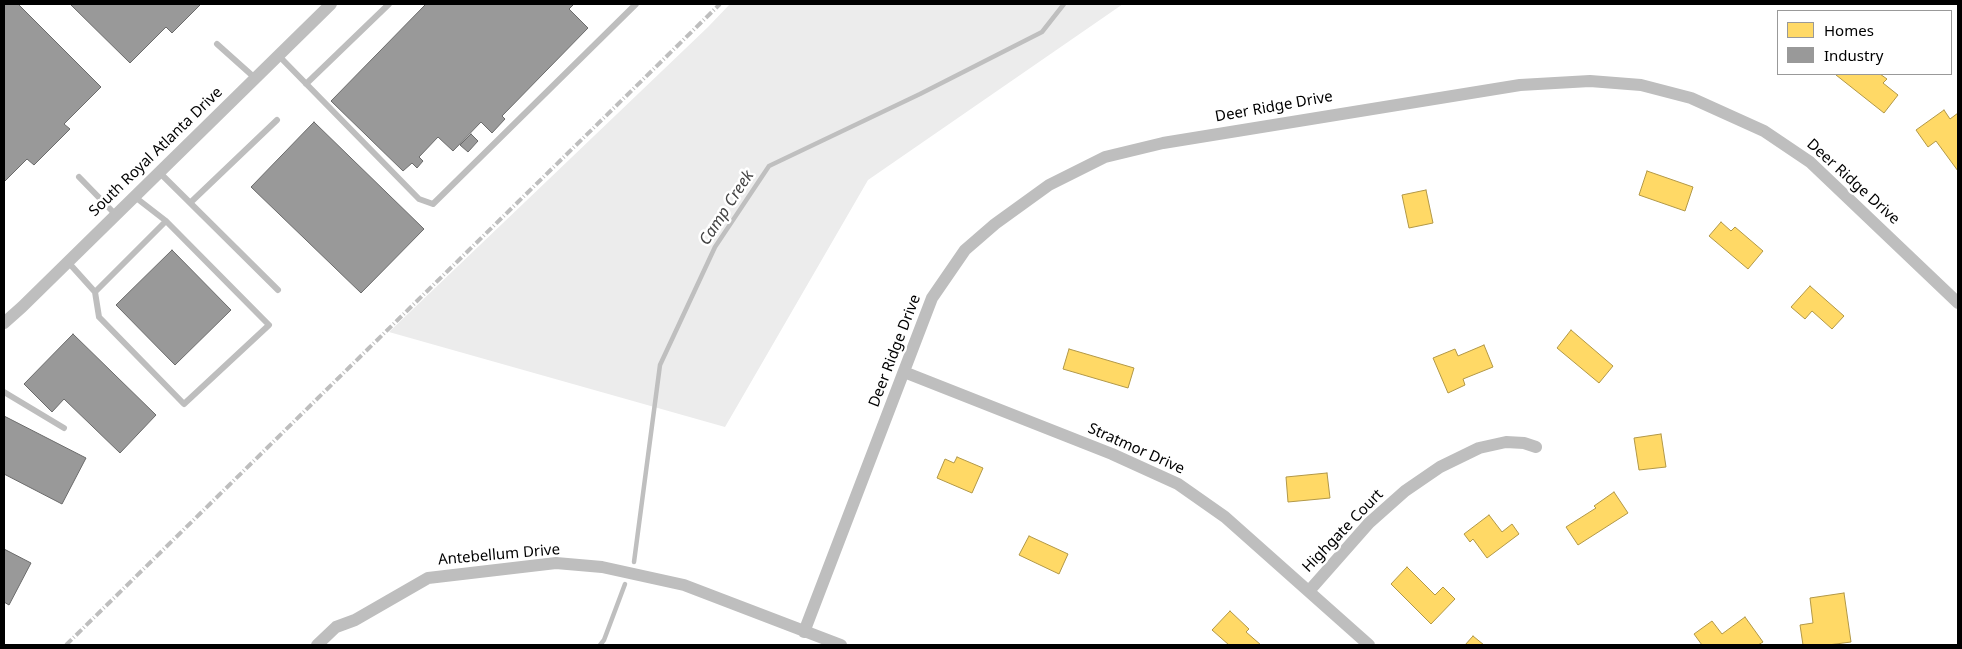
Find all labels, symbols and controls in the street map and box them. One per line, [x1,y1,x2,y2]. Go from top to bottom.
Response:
legend [1777,10,1952,75]
text: Homes [1824,20,1874,40]
text: Industry [1824,45,1883,65]
street label: South Royal Atlanta Drive [86,84,226,220]
street label: Deer Ridge Drive [1214,88,1334,126]
street label: Deer Ridge Drive [1803,135,1903,229]
water label: Camp Creek [696,167,758,249]
street label: Deer Ridge Drive [865,292,925,410]
street label: Stratmor Drive [1085,420,1187,478]
street label: Highgate Court [1299,486,1387,576]
street label: Antebellum Drive [437,541,561,569]

